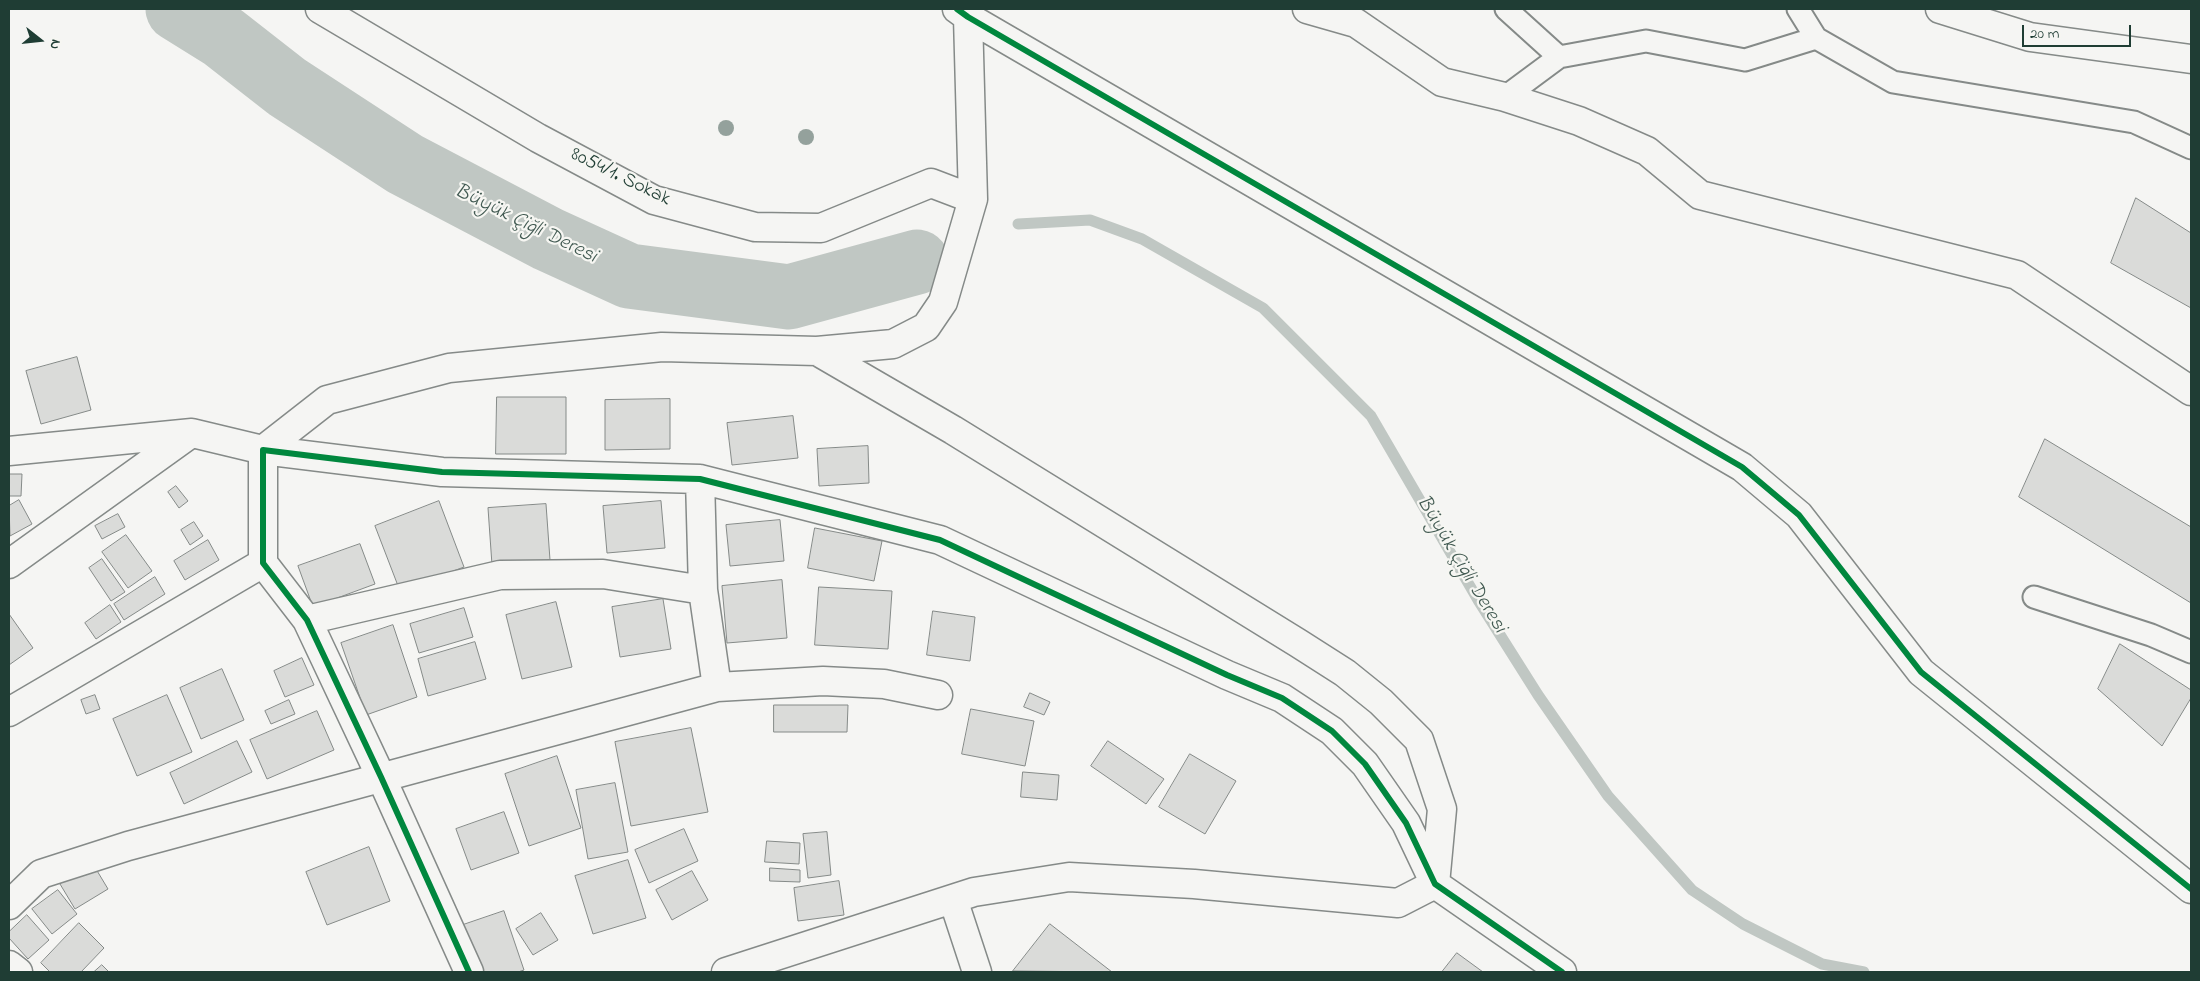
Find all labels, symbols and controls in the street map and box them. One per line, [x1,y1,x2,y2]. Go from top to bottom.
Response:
north arrow [15,15,65,65]
scale bar [2025,15,2134,47]
text: 20 m [2030,23,2059,45]
text: N [44,37,66,52]
street label: 8054/1. Sokak [566,143,674,213]
water label: Büyük Çiğli Deresi [449,180,601,270]
water label: Büyük Çiğli Deresi [1409,492,1511,638]

